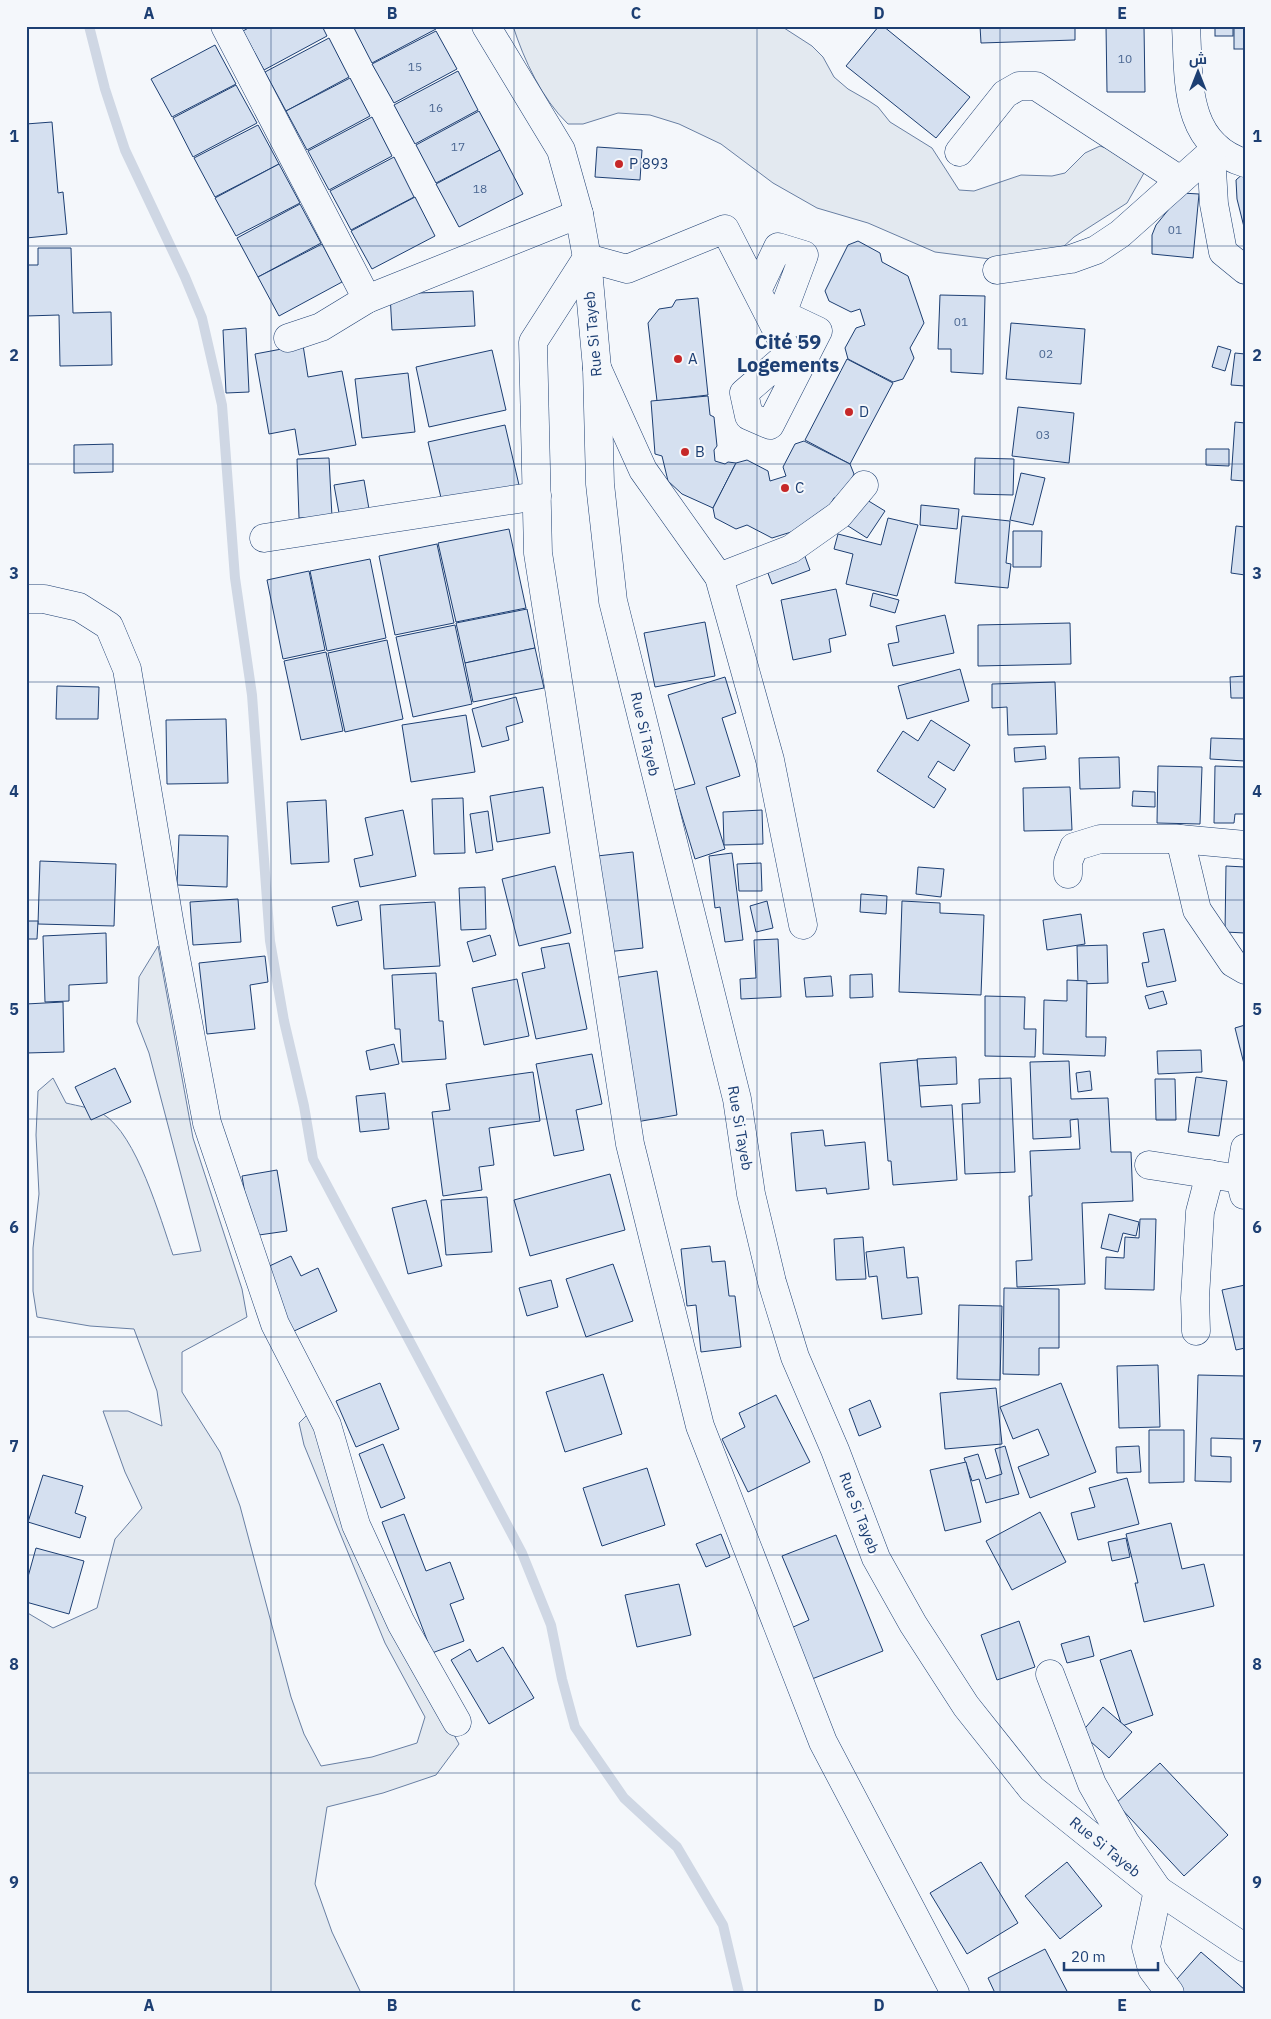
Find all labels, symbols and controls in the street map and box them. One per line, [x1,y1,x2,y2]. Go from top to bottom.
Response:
text: A [144,3,155,23]
text: B [387,3,398,23]
text: C [631,3,641,23]
text: D [873,3,885,23]
text: E [1117,3,1127,23]
north arrow [1174,48,1224,98]
text: ش [1189,50,1207,68]
house number: 10 [1118,51,1132,66]
house number: 15 [408,59,422,74]
house number: 16 [429,100,443,115]
text: 1 [9,126,19,146]
text: 1 [1252,126,1262,146]
house number: 17 [451,139,465,154]
place label: P 893 [629,154,669,173]
marker: P 893 [613,158,625,170]
house number: 18 [473,181,487,196]
house number: 01 [1168,222,1182,237]
street label: Rue Si Tayeb [579,291,606,378]
house number: 01 [954,314,968,329]
district label: Cité 59 Logements [737,328,839,378]
text: 2 [9,345,19,365]
text: 2 [1252,345,1262,365]
house number: 02 [1039,346,1053,361]
place label: A [688,349,698,368]
marker: A [672,353,684,365]
place label: D [859,402,869,421]
marker: D [843,406,855,418]
house number: 03 [1036,427,1050,442]
place label: B [695,442,705,461]
marker: B [679,446,691,458]
place label: C [795,478,804,497]
marker: C [779,482,791,494]
text: 3 [9,563,19,583]
text: 3 [1252,563,1262,583]
street label: Rue Si Tayeb [627,690,664,778]
text: 4 [9,781,19,801]
text: 4 [1252,781,1262,801]
text: 5 [9,999,19,1019]
text: 5 [1252,999,1262,1019]
street label: Rue Si Tayeb [724,1084,757,1172]
text: 6 [9,1217,19,1237]
text: 6 [1252,1217,1262,1237]
text: 7 [9,1436,19,1456]
text: 7 [1252,1436,1262,1456]
street label: Rue Si Tayeb [835,1469,884,1556]
text: 8 [9,1654,19,1674]
text: 8 [1252,1654,1262,1674]
street label: Rue Si Tayeb [1066,1812,1145,1881]
text: 9 [9,1872,19,1892]
text: 9 [1252,1872,1262,1892]
scale bar [1064,1939,1157,1971]
text: 20 m [1071,1947,1106,1966]
text: A [144,1995,155,2015]
text: B [387,1995,398,2015]
text: C [631,1995,641,2015]
text: D [873,1995,885,2015]
text: E [1117,1995,1127,2015]

